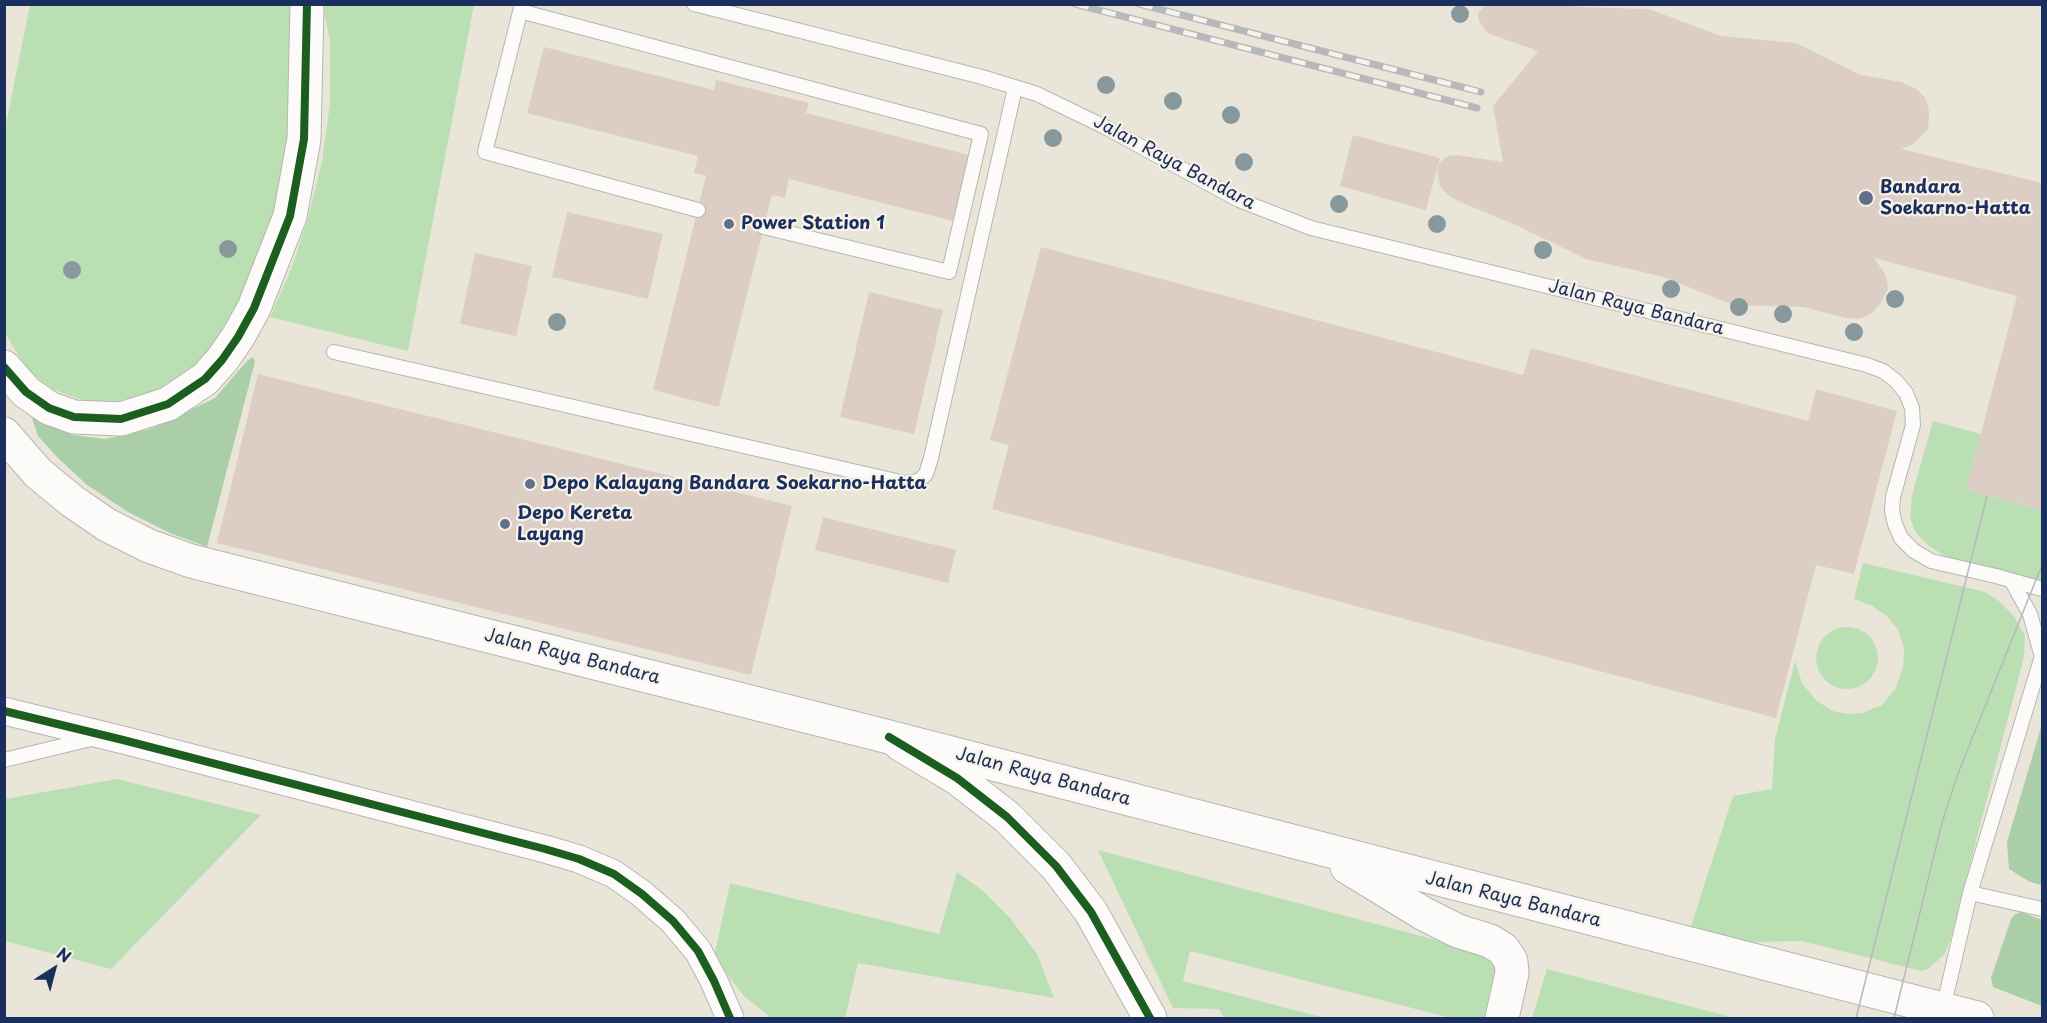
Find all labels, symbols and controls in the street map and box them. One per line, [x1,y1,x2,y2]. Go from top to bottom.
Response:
street label: Jalan Raya Bandara [1089,111,1259,215]
place label: Bandara Soekarno-Hatta [1880,177,2031,219]
marker: Bandara Soekarno-Hatta [1857,189,1875,207]
place label: Power Station 1 [741,213,885,235]
marker: Power Station 1 [722,217,736,231]
street label: Jalan Raya Bandara [1546,276,1726,340]
place label: Depo Kalayang Bandara Soekarno-Hatta [542,473,927,495]
marker: Depo Kalayang Bandara Soekarno-Hatta [523,477,537,491]
place label: Depo Kereta Layang [517,503,632,546]
marker: Depo Kereta Layang [498,517,512,531]
street label: Jalan Raya Bandara [482,625,662,689]
street label: Jalan Raya Bandara [953,743,1133,811]
street label: Jalan Raya Bandara [1423,868,1603,932]
north arrow [24,939,84,999]
text: N [52,941,77,968]

